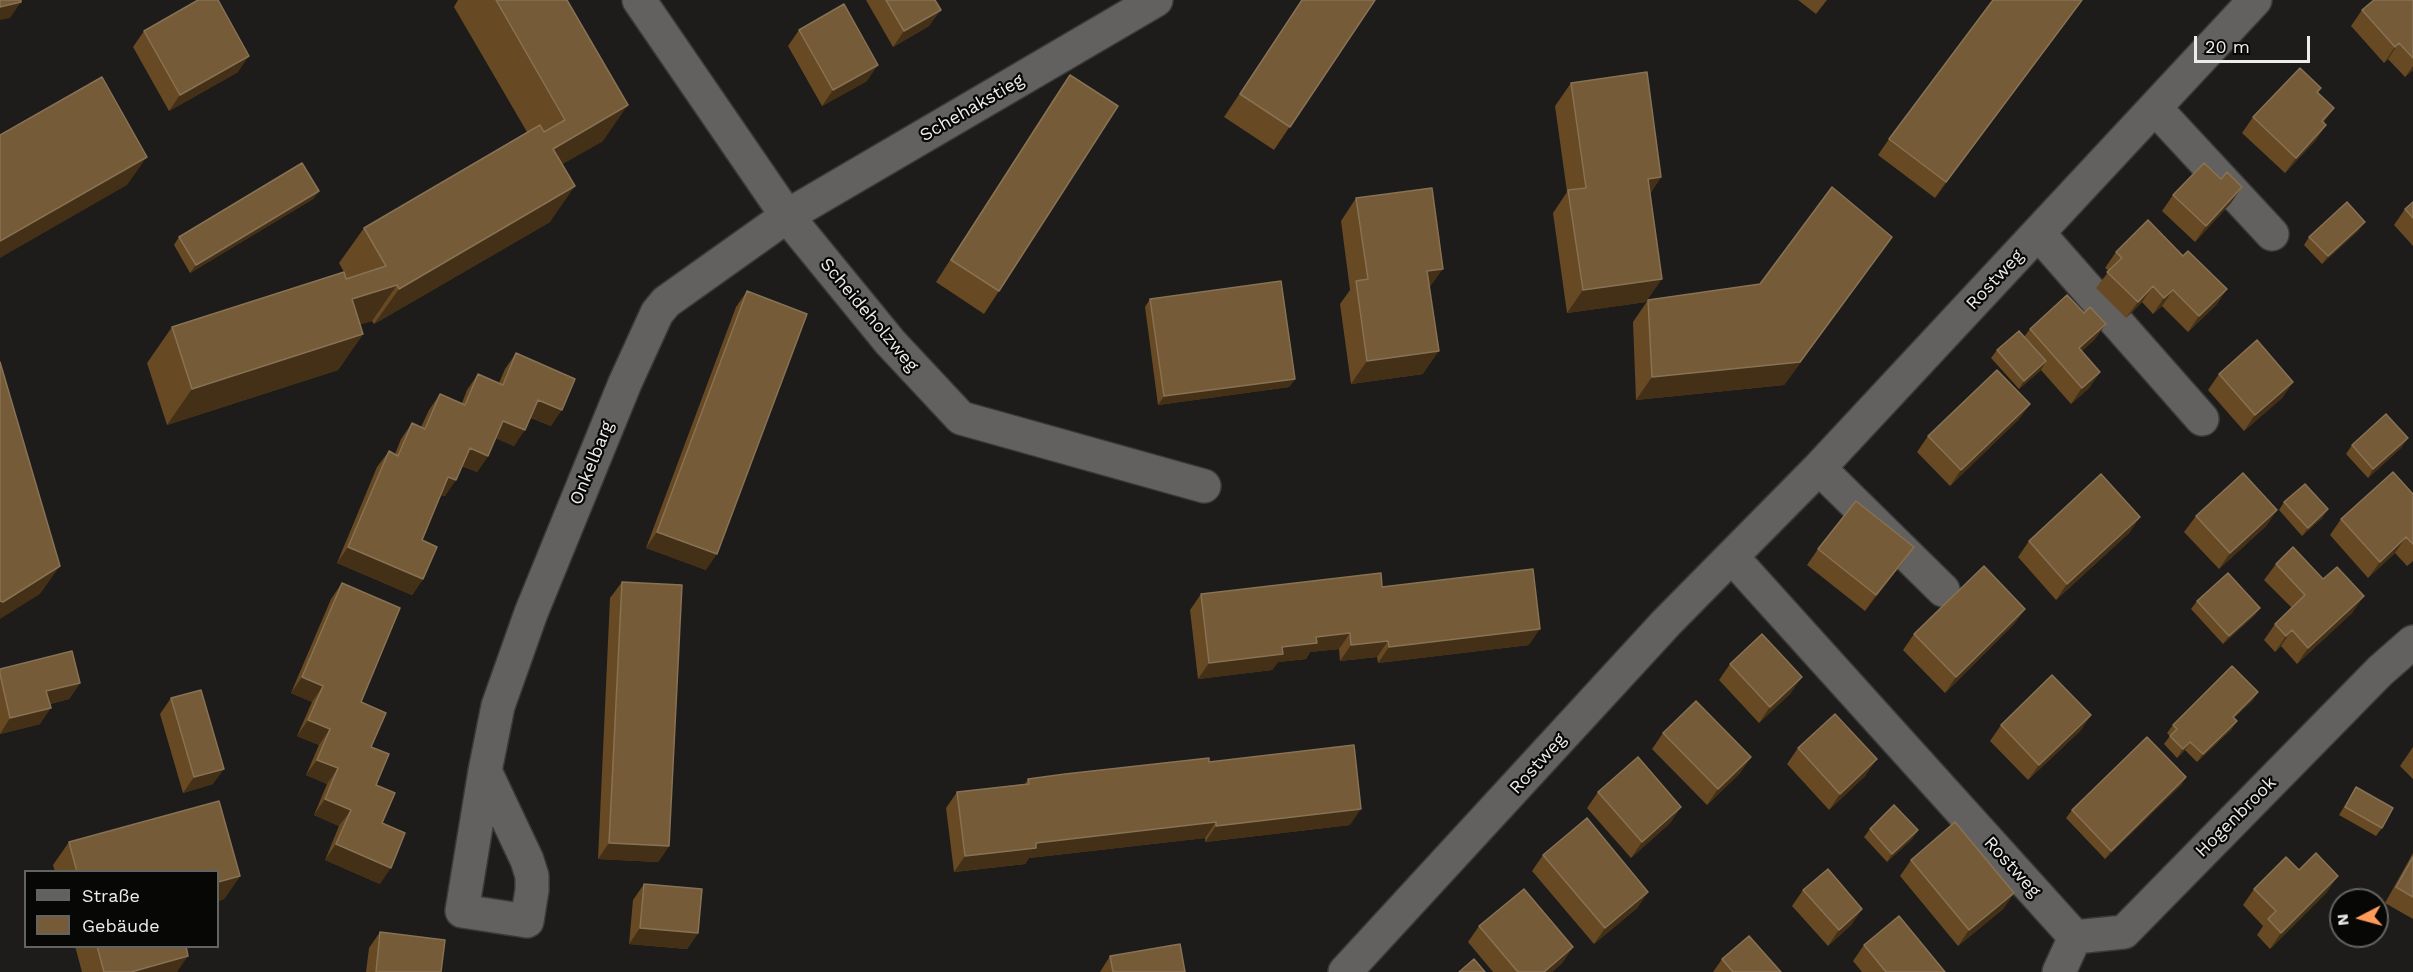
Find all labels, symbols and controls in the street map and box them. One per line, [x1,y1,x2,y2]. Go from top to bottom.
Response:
scale bar [2197,24,2312,62]
text: 20 m [2205,36,2250,57]
street label: Schehakstieg [916,70,1028,146]
street label: Rostweg [1962,245,2028,315]
street label: Scheideholzweg [815,254,923,376]
street label: Onkelbarg [565,418,619,508]
street label: Rostweg [1505,729,1571,799]
street label: Hogenbrook [2191,772,2281,862]
street label: Rostweg [1979,832,2045,902]
legend [24,870,219,948]
text: Straße [82,885,140,906]
north arrow [2329,888,2389,948]
text: N [2333,913,2353,927]
text: Gebäude [82,915,160,936]

